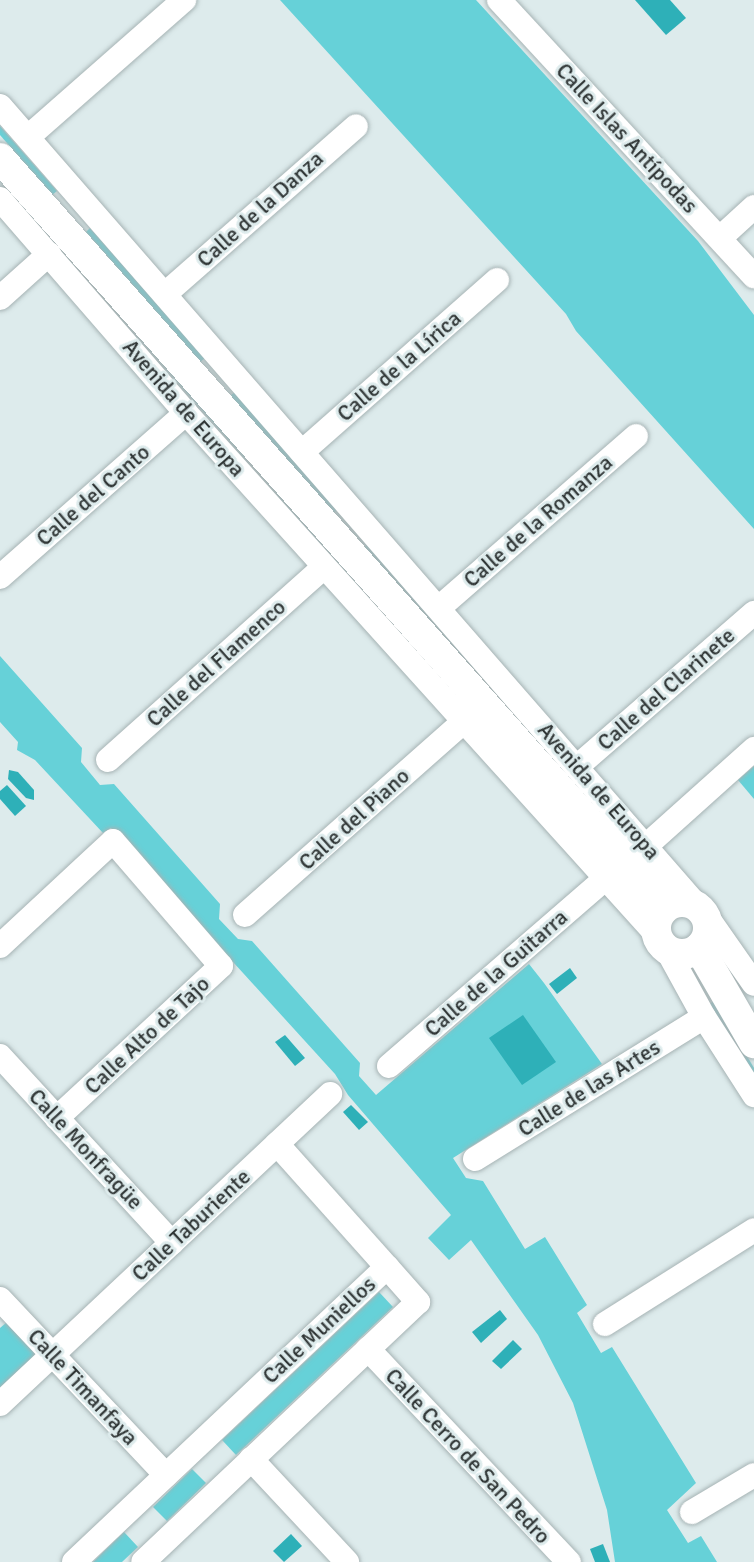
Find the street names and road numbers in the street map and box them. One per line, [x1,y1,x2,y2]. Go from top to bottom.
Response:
street label: Calle Islas Antípodas [551,57,703,219]
street label: Calle de la Danza [191,145,329,273]
street label: Calle de la Lírica [332,305,466,427]
street label: Avenida de Europa [117,334,251,482]
street label: Calle del Canto [31,439,155,551]
street label: Calle de la Romanza [458,449,618,593]
street label: Calle del Flamenco [141,594,291,732]
street label: Calle del Clarinete [592,622,740,756]
street label: Avenida de Europa [532,717,666,865]
street label: Calle del Piano [293,762,415,876]
street label: Calle de la Guitarra [419,904,573,1042]
street label: Calle Alto de Tajo [79,970,215,1100]
street label: Calle de las Artes [513,1034,665,1142]
street label: Calle Monfragüe [23,1083,149,1215]
street label: Calle Taburiente [126,1163,256,1287]
street label: Calle Muniellos [257,1271,381,1389]
street label: Calle Timanfaya [22,1323,144,1451]
street label: Calle Cerro de San Pedro [380,1363,556,1549]

